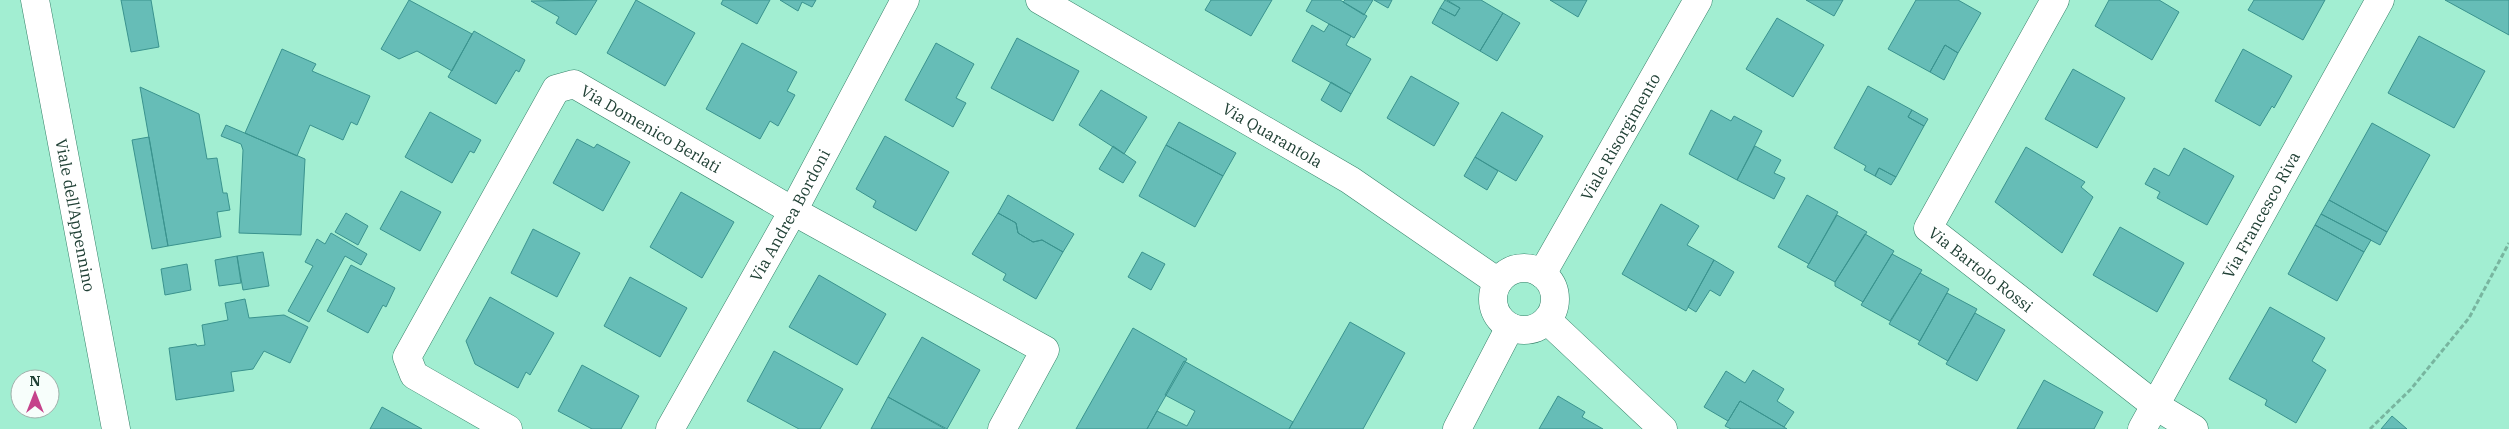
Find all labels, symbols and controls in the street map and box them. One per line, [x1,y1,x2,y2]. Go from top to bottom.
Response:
street label: Viale Risorgimento [1576,69,1664,204]
street label: Via Domenico Berlati [577,80,725,177]
street label: Via Quarantola [1219,98,1326,172]
street label: Viale dell'Appennino [51,137,100,293]
street label: Via Andrea Bordoni [745,146,834,285]
street label: Via Francesco Riva [2218,148,2304,282]
street label: Via Bartolo Rossi [1925,222,2037,316]
north arrow [10,369,60,419]
text: N [29,372,41,390]

